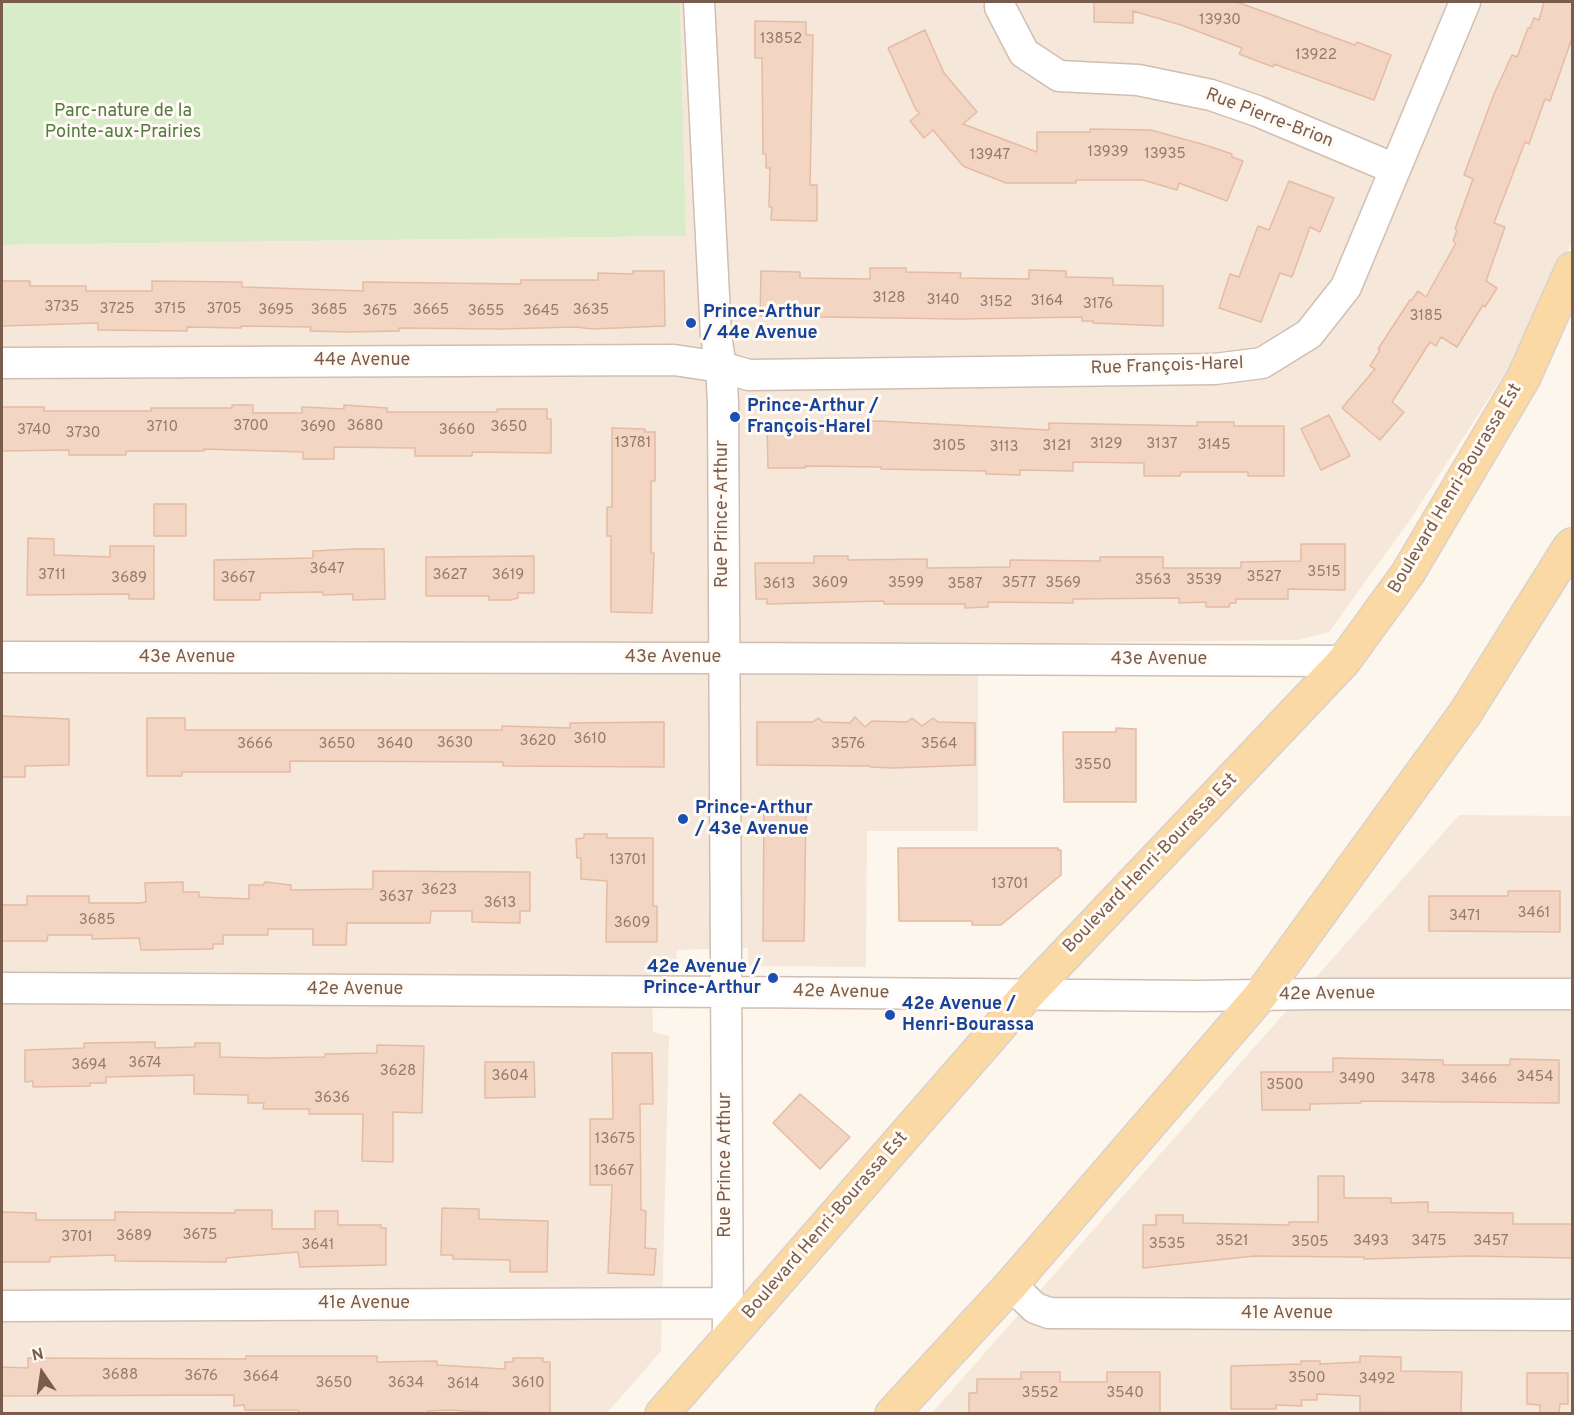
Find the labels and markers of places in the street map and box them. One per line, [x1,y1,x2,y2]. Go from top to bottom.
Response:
place label: Prince-Arthur / 44e Avenue [703,302,821,344]
marker: Prince-Arthur / 44e Avenue [684,316,698,330]
place label: Prince-Arthur / François-Harel [747,396,879,438]
marker: Prince-Arthur / François-Harel [728,410,742,424]
place label: Prince-Arthur / 43e Avenue [695,798,813,840]
marker: Prince-Arthur / 43e Avenue [676,812,690,826]
place label: 42e Avenue / Prince-Arthur [643,957,761,1000]
marker: 42e Avenue / Prince-Arthur [766,971,780,985]
place label: 42e Avenue / Henri-Bourassa [902,994,1034,1036]
marker: 42e Avenue / Henri-Bourassa [883,1008,897,1022]

